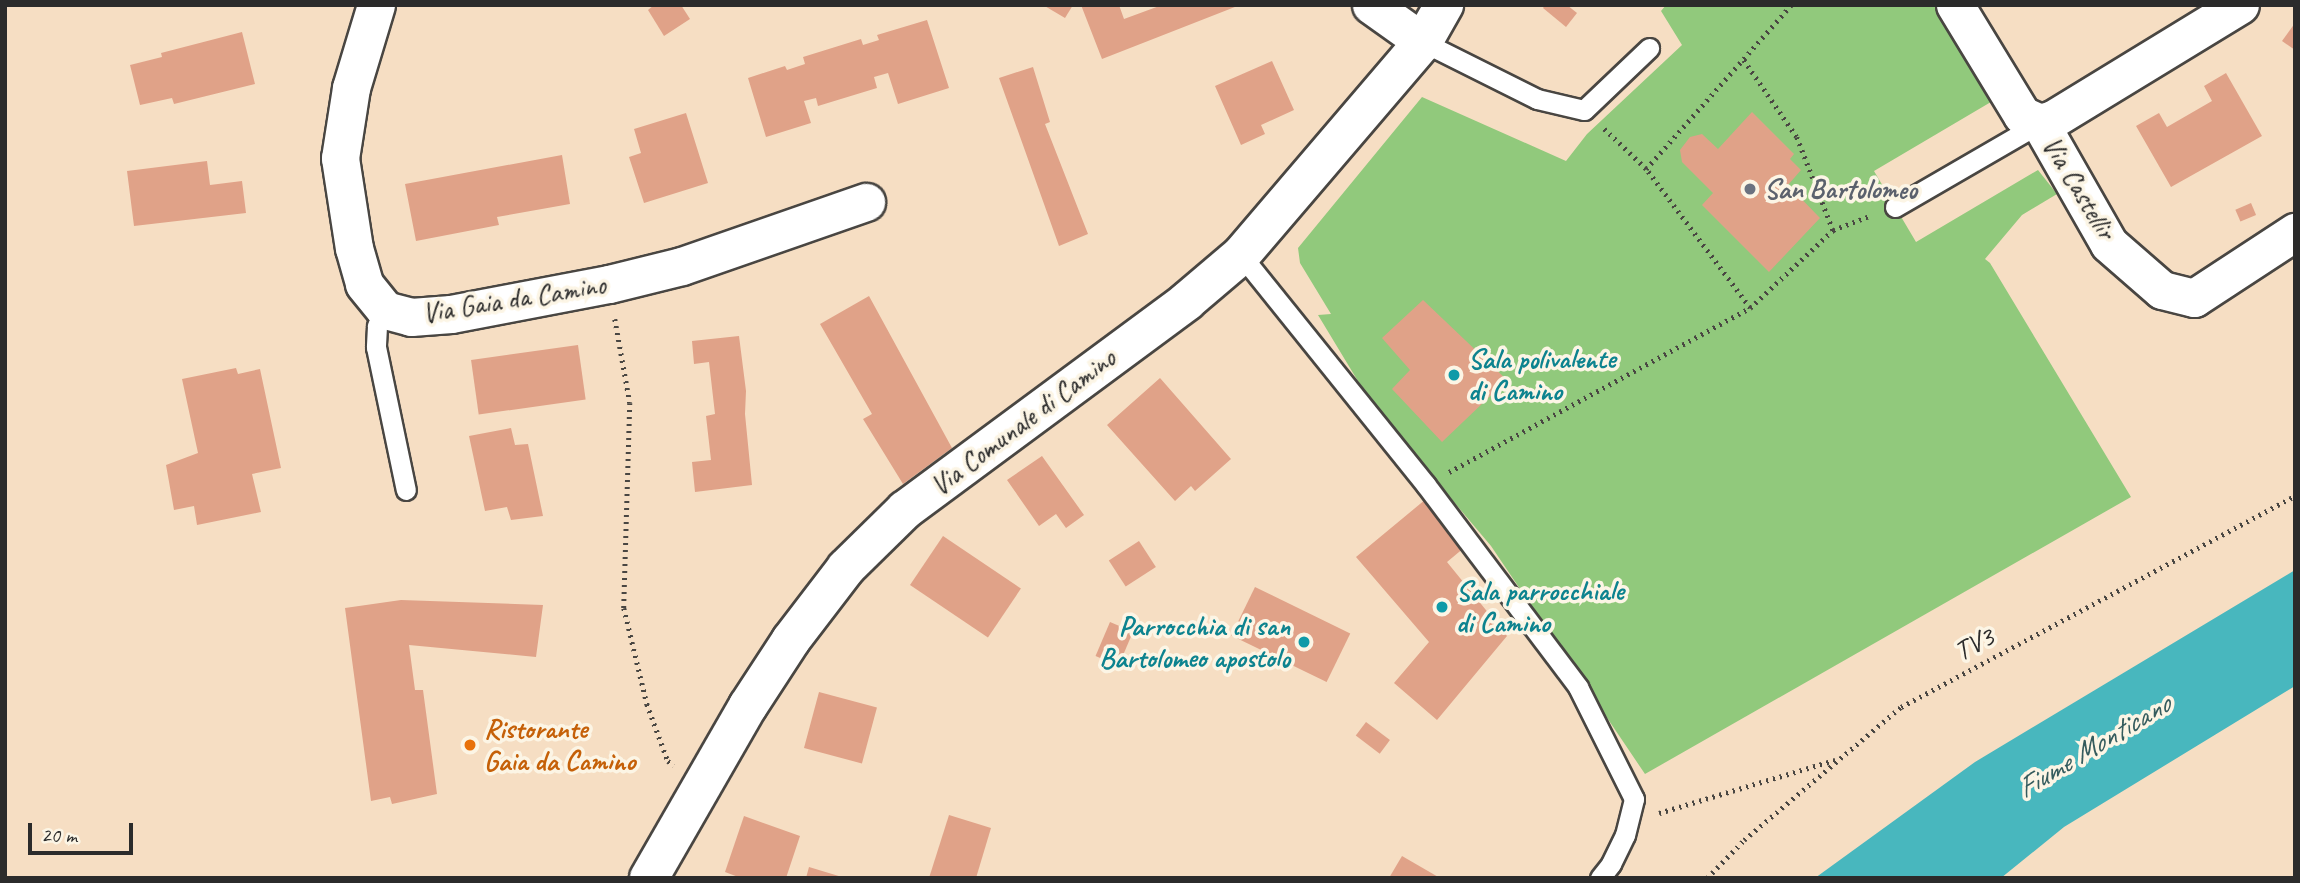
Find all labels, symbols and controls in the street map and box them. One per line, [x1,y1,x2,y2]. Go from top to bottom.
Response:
street label: Via Castellir [2035,130,2123,246]
place label: San Bartolomeo [1764,172,1917,206]
marker: San Bartolomeo [1742,181,1758,197]
street label: Via Gaia da Camino [420,268,608,330]
street label: Via Comunale di Camino [924,342,1122,502]
place label: Sala polivalente di Camino [1468,342,1615,408]
marker: Sala polivalente di Camino [1446,367,1462,383]
place label: Sala parrocchiale di Camino [1456,574,1624,640]
marker: Sala parrocchiale di Camino [1434,599,1450,615]
place label: Parrocchia di san Bartolomeo apostolo [1099,609,1290,675]
street label: TV3 [1948,620,2000,668]
marker: Parrocchia di san Bartolomeo apostolo [1296,634,1312,650]
water label: Fiume Monticano [2009,686,2177,806]
place label: Ristorante Gaia da Camino [484,712,635,778]
marker: Ristorante Gaia da Camino [462,737,478,753]
scale bar [32,810,136,854]
text: 20 m [41,822,77,848]

